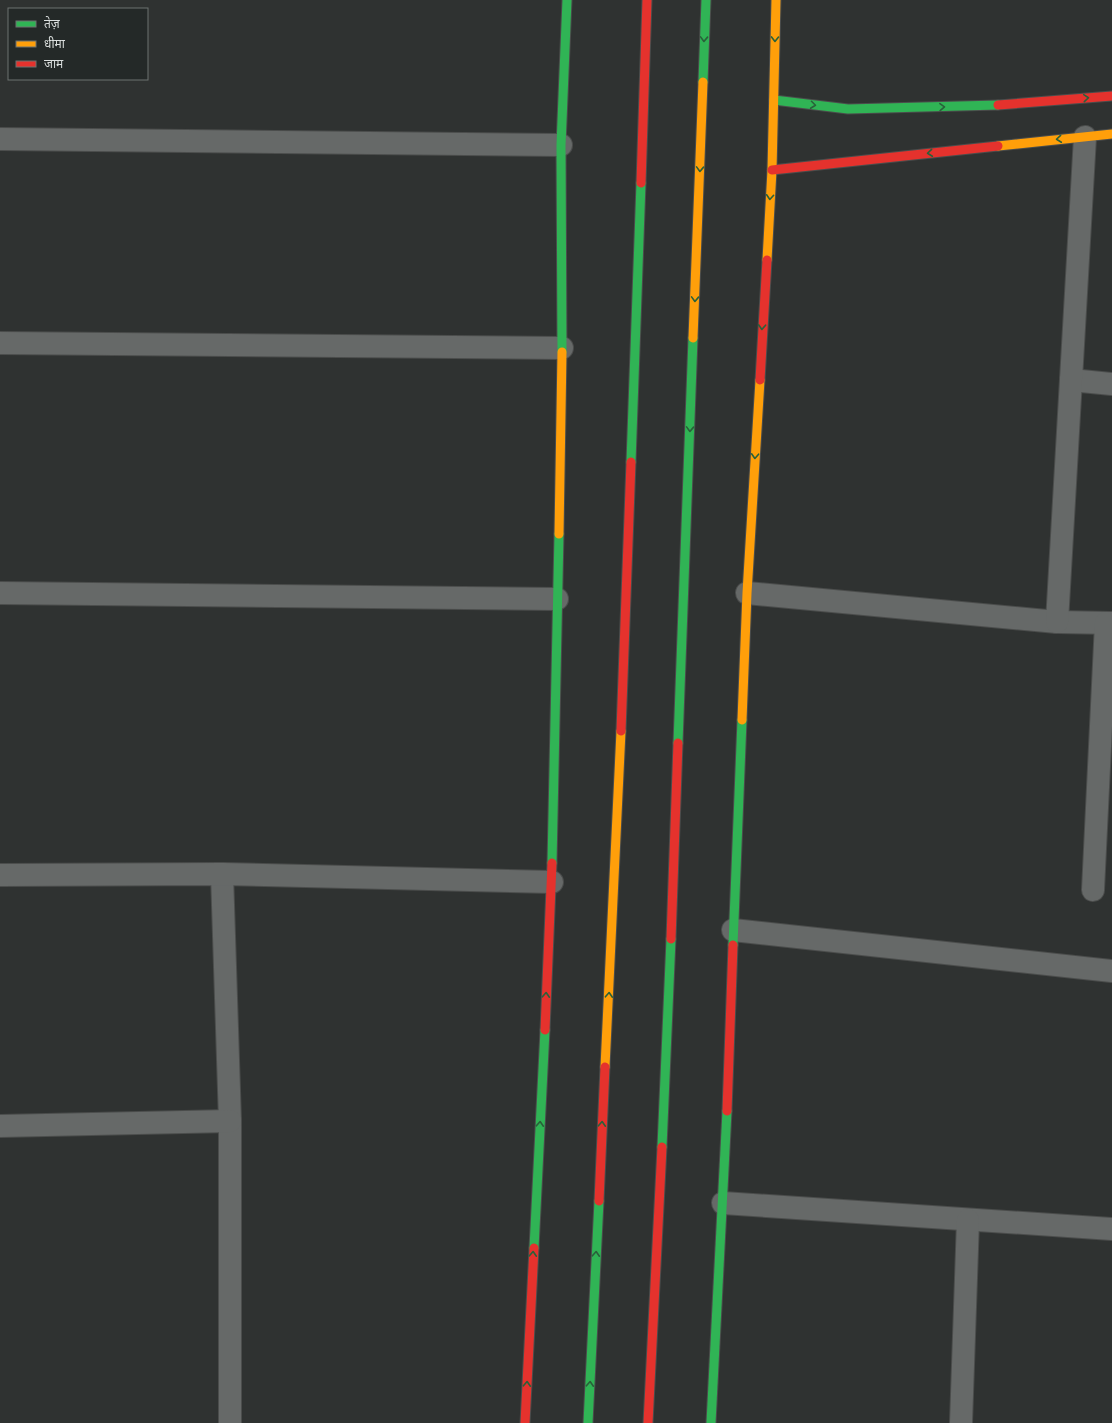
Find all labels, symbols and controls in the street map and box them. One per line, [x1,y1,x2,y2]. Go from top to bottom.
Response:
legend [8,8,148,80]
text: तेज़ [44,16,61,31]
text: धीमा [44,36,66,51]
one-way arrow [700,36,709,42]
one-way arrow [771,36,779,42]
text: जाम [44,56,64,71]
one-way arrow [1083,93,1089,102]
one-way arrow [810,100,816,109]
one-way arrow [939,102,945,111]
one-way arrow [1056,135,1062,144]
one-way arrow [927,149,933,158]
one-way arrow [695,166,704,172]
one-way arrow [766,194,775,200]
one-way arrow [690,296,699,302]
one-way arrow [757,324,766,330]
one-way arrow [685,426,694,432]
one-way arrow [750,453,759,459]
one-way arrow [542,991,550,997]
one-way arrow [604,991,613,998]
one-way arrow [535,1121,544,1127]
one-way arrow [598,1121,607,1127]
one-way arrow [529,1251,538,1257]
one-way arrow [592,1251,600,1257]
one-way arrow [523,1381,532,1387]
one-way arrow [585,1381,594,1387]

